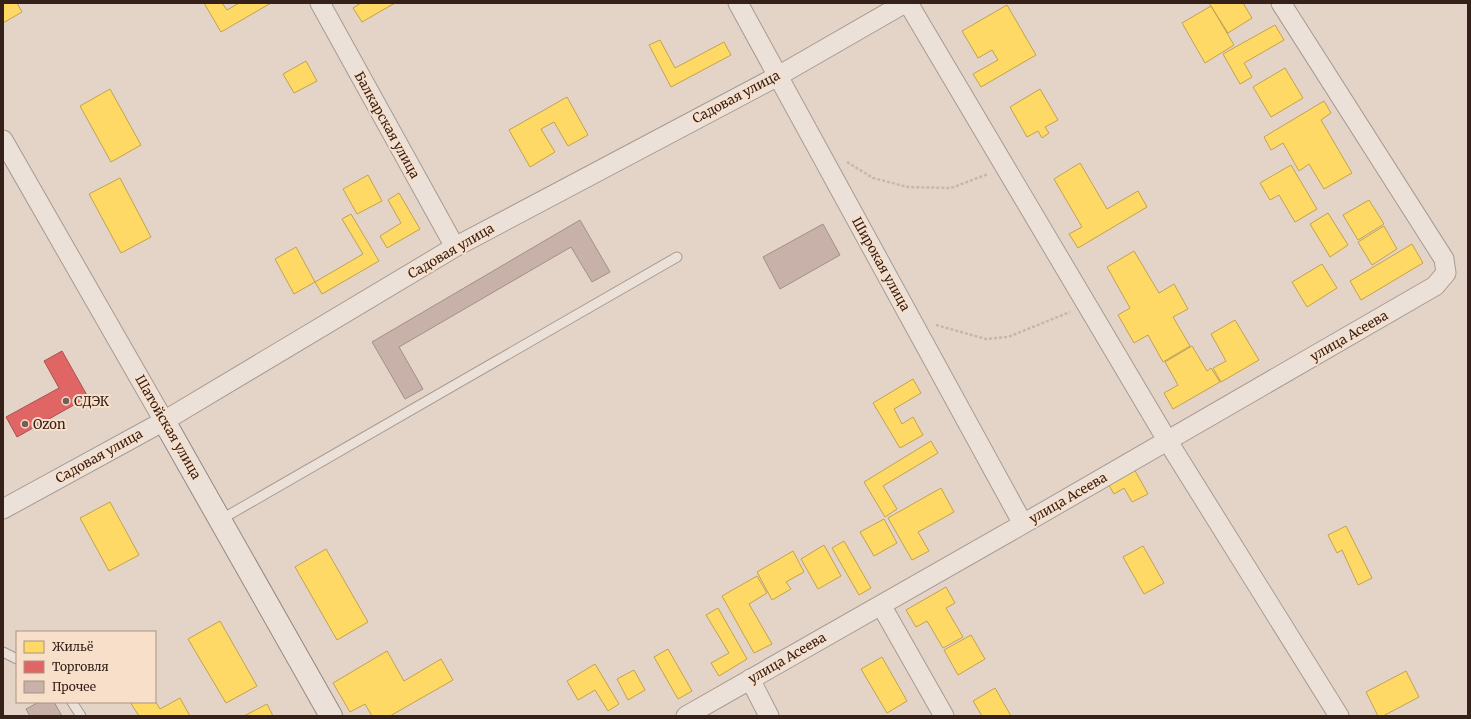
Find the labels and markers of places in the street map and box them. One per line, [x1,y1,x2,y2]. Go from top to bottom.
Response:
place label: СДЭК [74,393,110,410]
marker: СДЭК [61,396,71,406]
place label: Ozon [33,416,66,433]
marker: Ozon [20,419,30,429]

